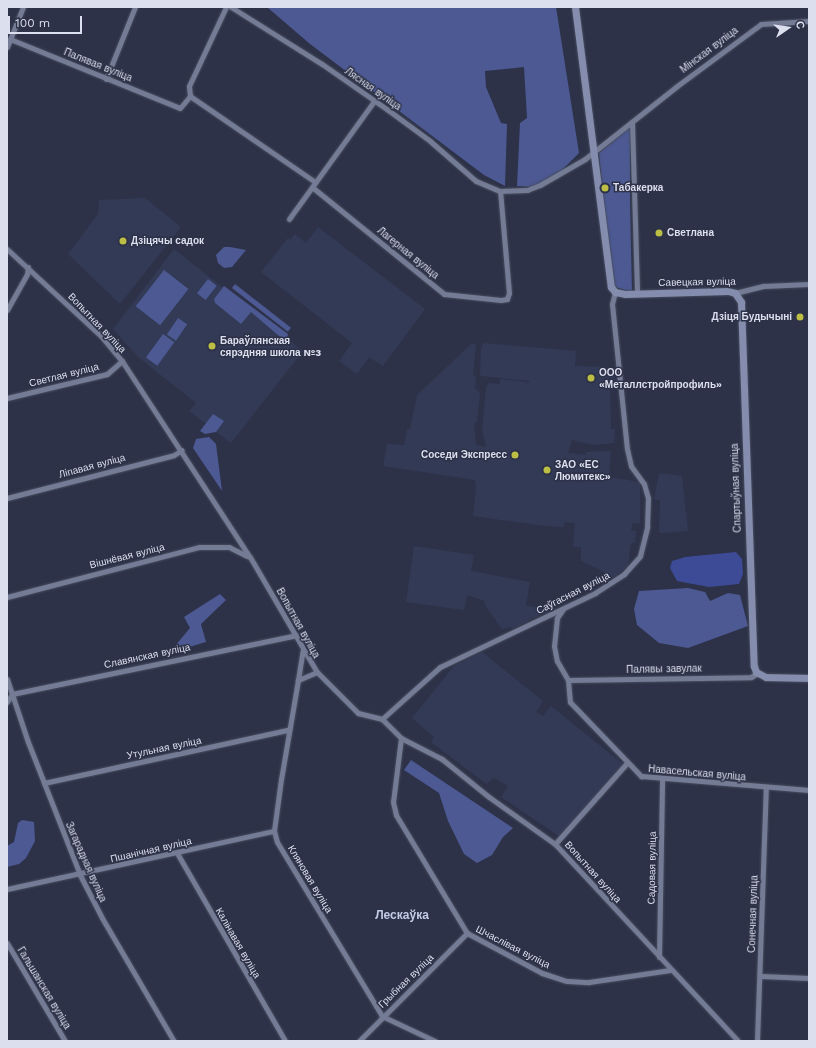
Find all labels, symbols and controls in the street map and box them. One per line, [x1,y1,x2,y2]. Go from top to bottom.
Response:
scale bar [10,8,84,34]
north arrow [768,8,808,48]
text: 100 m [15,16,50,30]
text: С [793,20,807,31]
street label: Мінская вуліца [678,24,740,76]
street label: Палявая вуліца [62,46,134,84]
street label: Лясная вуліца [342,65,404,113]
place label: Табакерка [613,182,663,194]
marker: Табакерка [600,183,610,193]
street label: Лагерная вуліца [375,224,441,282]
place label: Светлана [667,227,714,239]
marker: Светлана [654,228,664,238]
place label: Дзіцячы садок [131,235,204,247]
marker: Дзіцячы садок [118,236,128,246]
street label: Савецкая вуліца [658,275,736,289]
street label: Вопытная вуліца [65,291,129,355]
place label: Дзіця Будычыні [712,311,792,323]
marker: Дзіця Будычыні [795,312,805,322]
place label: Бараўлянская сярэдняя школа №3 [220,334,321,358]
marker: Бараўлянская сярэдняя школа №3 [207,341,217,351]
street label: Светлая вуліца [28,361,100,389]
place label: ООО «Металлстройпрофиль» [599,366,722,390]
marker: ООО «Металлстройпрофиль» [586,373,596,383]
street label: Спартыўная вуліца [728,443,744,533]
place label: Соседи Экспресс [421,449,507,461]
marker: Соседи Экспресс [510,450,520,460]
street label: Ліпавая вуліца [57,451,127,481]
place label: ЗАО «ЕС Люмитекс» [555,458,611,482]
marker: ЗАО «ЕС Люмитекс» [542,465,552,475]
street label: Вішнёвая вуліца [88,541,166,571]
street label: Саўгасная вуліца [534,569,612,617]
street label: Вопытная вуліца [274,586,322,660]
street label: Славянская вуліца [103,641,191,671]
street label: Палявы завулак [626,662,702,676]
street label: Утульная вуліца [126,734,202,762]
street label: Навасельская вуліца [648,763,746,783]
street label: Загарадная вуліца [63,820,109,904]
street label: Садовая вуліца [645,831,659,905]
street label: Пшанічная вуліца [109,835,193,865]
street label: Вопытная вуліца [562,839,624,905]
street label: Кляновая вуліца [285,843,335,915]
street label: Сонечная вуліца [746,875,760,953]
street label: Калінавая вуліца [213,906,263,980]
district label: Лескаўка [375,909,429,923]
street label: Шчаслівая вуліца [474,923,552,971]
street label: Гальшанская вуліца [15,945,73,1031]
street label: Грыбная вуліца [376,952,436,1010]

